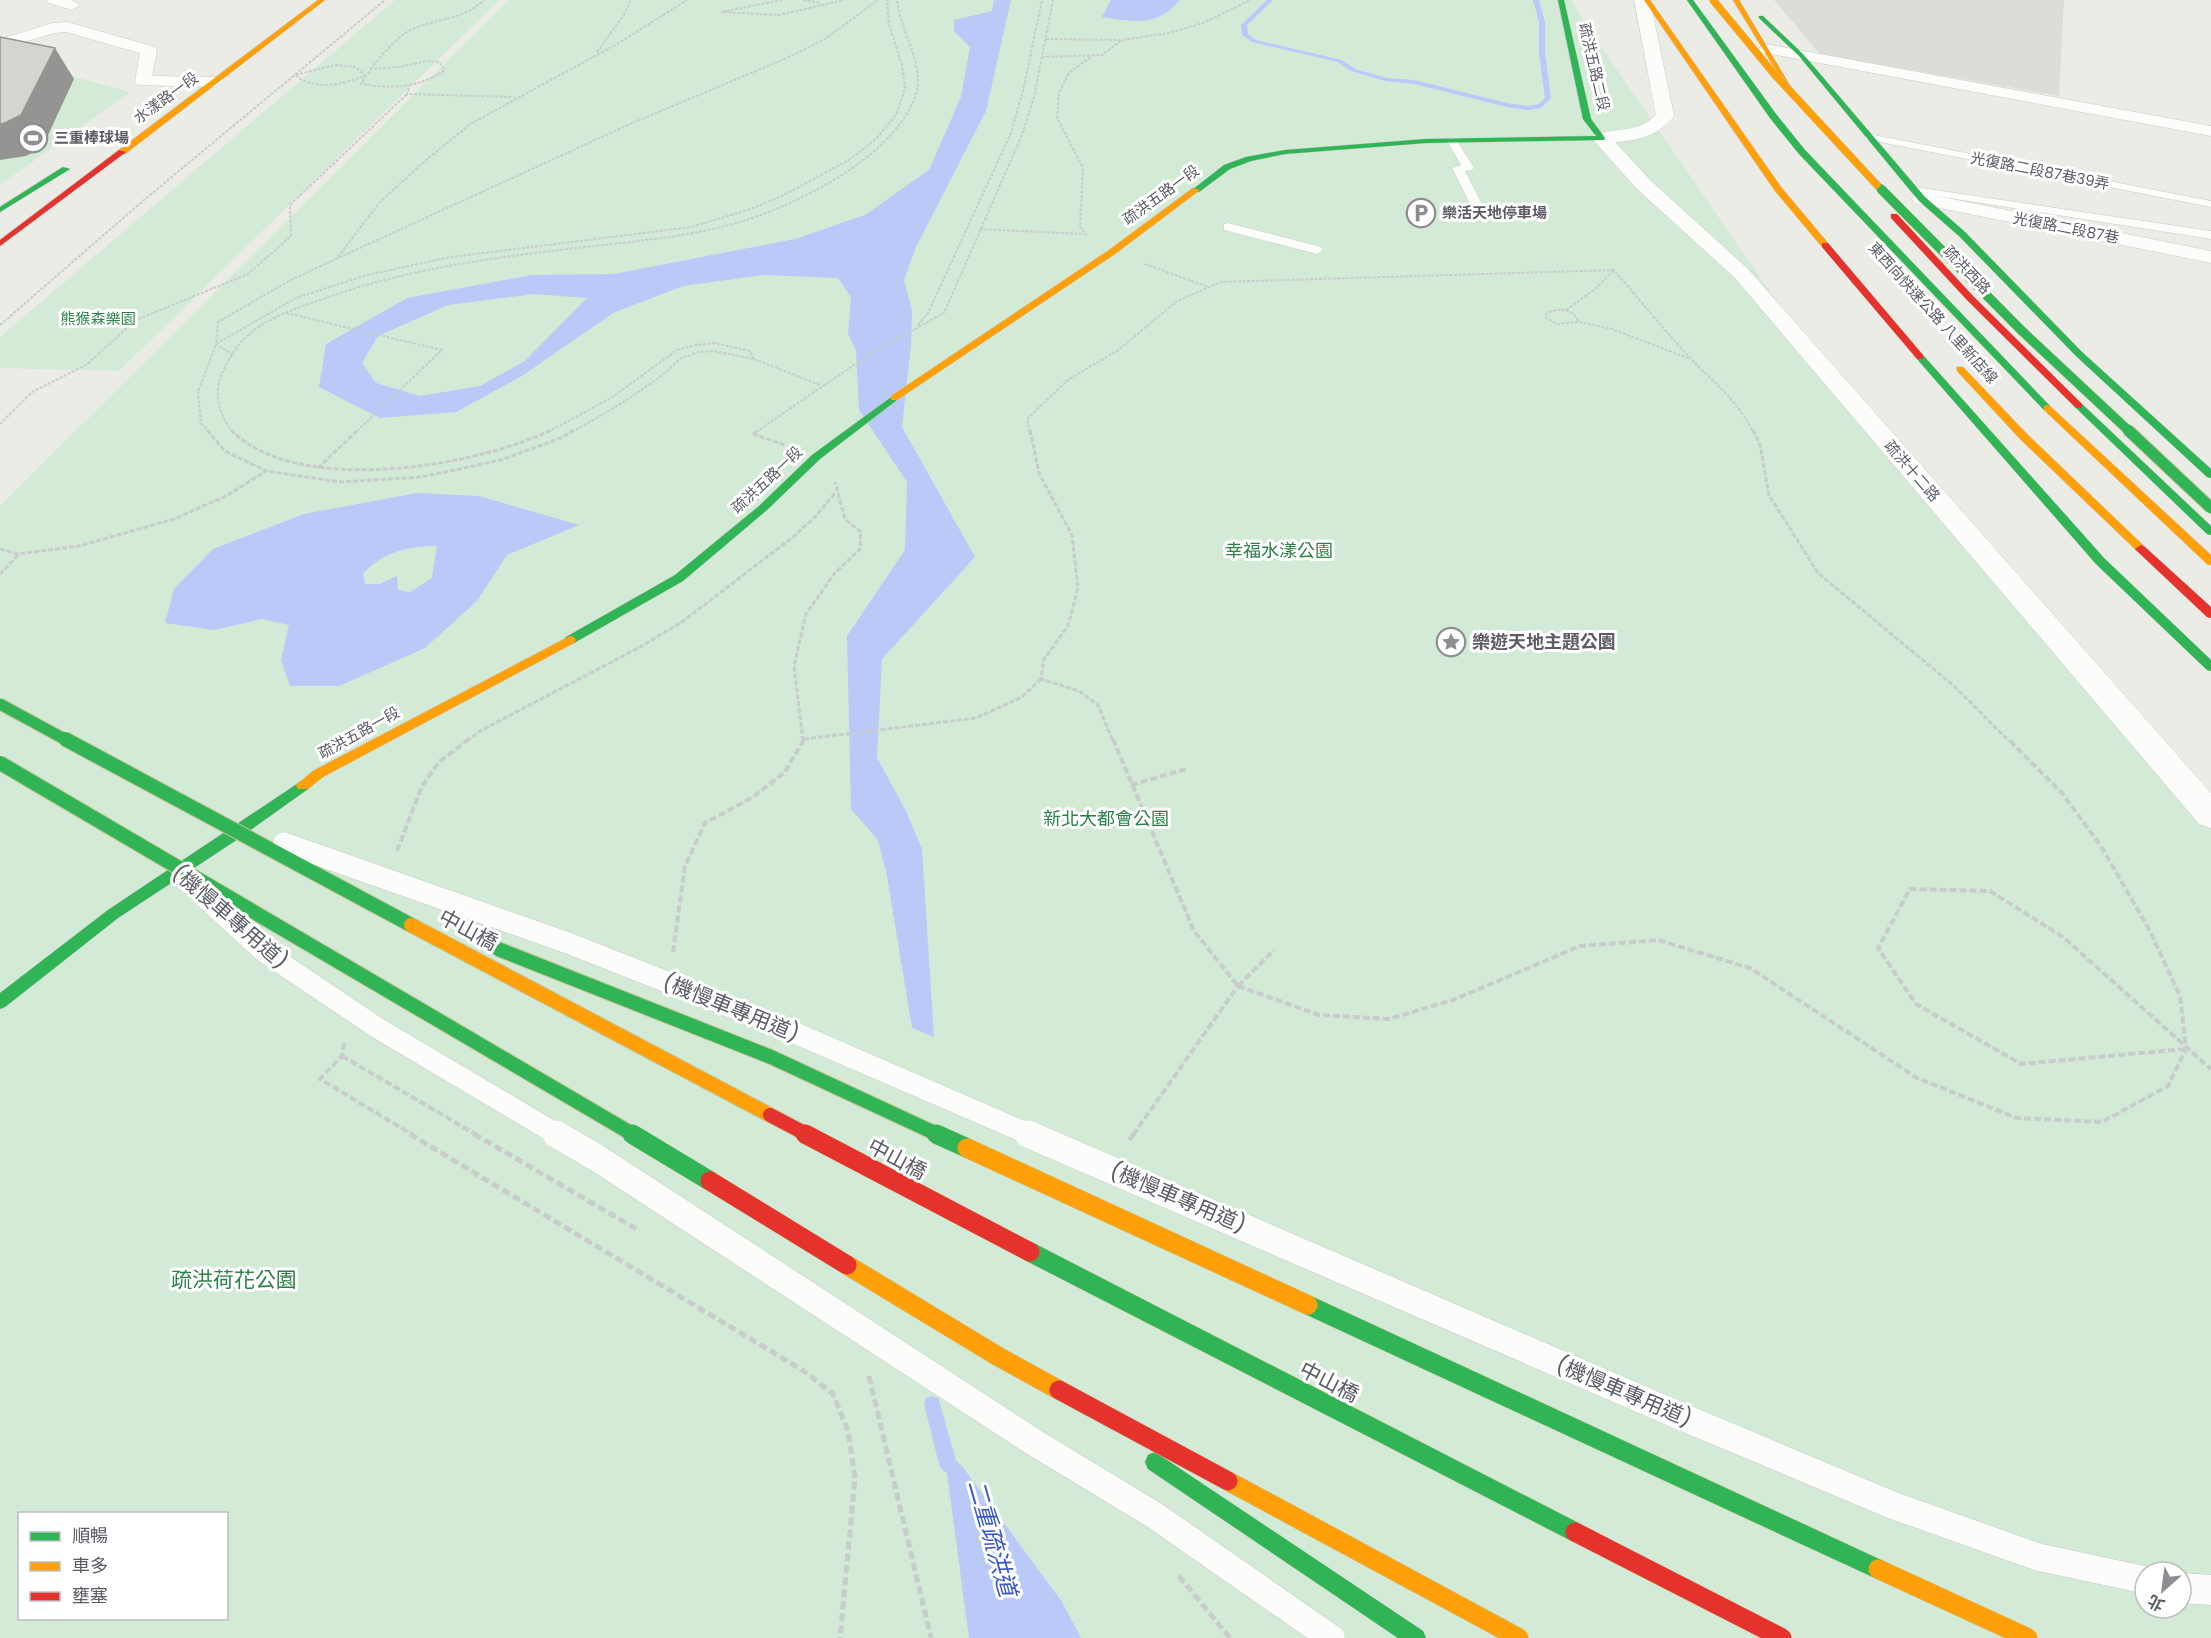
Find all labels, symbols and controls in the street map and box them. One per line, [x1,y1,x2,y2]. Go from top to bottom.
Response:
street label: 疏洪五路二段 [1574,21,1615,113]
street label: 水漾路一段 [129,67,202,128]
sports icon: 三重棒球場 [17,122,49,154]
place label: 三重棒球場 [54,127,129,148]
street label: 光復路二段87巷39弄 [1969,147,2111,194]
street label: 疏洪五路一段 [1118,160,1203,230]
parking icon: 樂活天地停車場 [1405,197,1437,229]
place label: 樂活天地停車場 [1442,202,1547,223]
street label: 光復路二段87巷 [2011,207,2121,248]
street label: 東西向快速公路 八里新店線 [1864,237,2003,388]
street label: 疏洪西路 [1939,241,1996,299]
park label: 熊猴森樂園 [60,308,136,329]
street label: 疏洪十二路 [1880,435,1945,506]
street label: 疏洪五路一段 [727,441,807,518]
park label: 幸福水漾公園 [1225,538,1333,563]
place icon: 樂遊天地主題公園 [1435,626,1467,658]
place label: 樂遊天地主題公園 [1472,629,1616,654]
street label: 疏洪五路一段 [314,702,403,764]
park label: 新北大都會公園 [1043,806,1169,831]
street label: (機慢車專用道) [166,858,295,975]
street label: 中山橋 [434,902,503,957]
street label: (機慢車專用道) [658,967,804,1048]
street label: 中山橋 [863,1131,932,1186]
street label: (機慢車專用道) [1106,1156,1251,1239]
park label: 疏洪荷花公園 [171,1265,297,1294]
street label: (機慢車專用道) [1552,1350,1697,1433]
street label: 中山橋 [1295,1354,1364,1409]
water label: 二重疏洪道 [960,1476,1026,1603]
legend [18,1512,228,1620]
text: 順暢 [72,1523,108,1548]
text: 車多 [72,1553,108,1578]
north arrow [2133,1560,2193,1620]
text: 壅塞 [72,1583,108,1608]
text: 北 [2144,1589,2169,1617]

